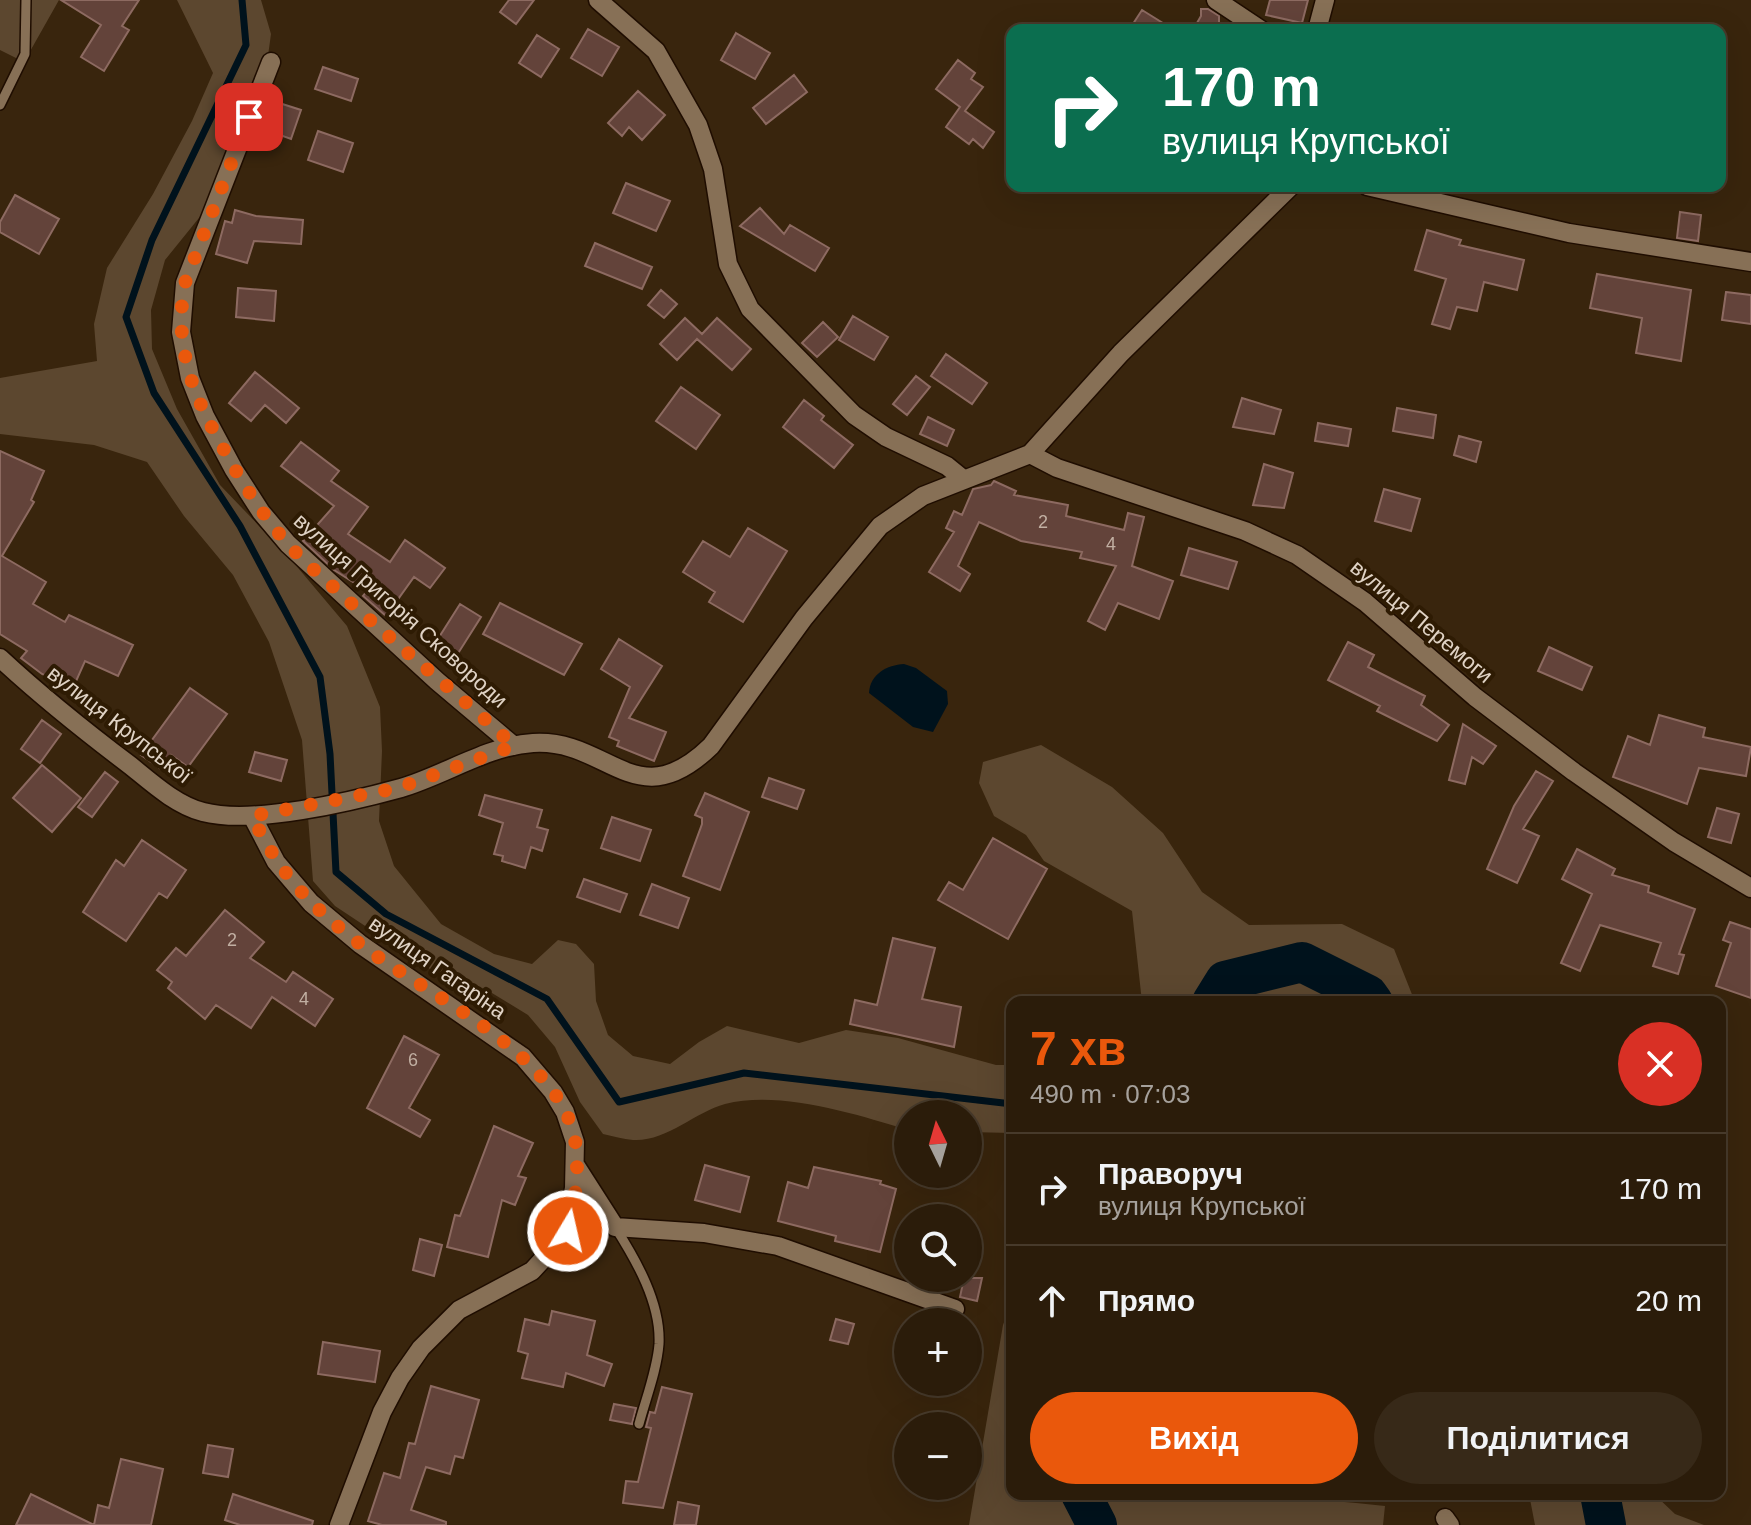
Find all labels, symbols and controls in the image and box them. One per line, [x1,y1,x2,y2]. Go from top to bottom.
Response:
text: 170 m [1162,55,1321,118]
icon: right [1030,56,1134,160]
pin [215,83,283,151]
icon: arrive [227,95,271,139]
text: вулиця Крупської [1162,121,1450,162]
street label: вулиця Григорія Сковороди [289,508,512,713]
house number: 2 [1038,512,1048,532]
house number: 4 [1106,534,1116,554]
street label: вулиця Перемоги [1346,555,1498,688]
street label: вулиця Крупської [43,660,197,788]
street label: вулиця Гагаріна [364,911,512,1024]
house number: 2 [227,930,237,950]
house number: 4 [299,989,309,1009]
text: 7 хв [1030,1022,1126,1075]
button: close [1618,1022,1702,1106]
house number: 6 [408,1050,418,1070]
text: 490 m · 07:03 [1030,1079,1190,1109]
north arrow [894,1100,982,1188]
map controls [894,1100,982,1500]
text: Праворуч [1098,1157,1243,1190]
icon: right [1030,1167,1074,1211]
text: 170 m [1619,1172,1702,1205]
position arrow [526,1189,610,1273]
text: вулиця Крупської [1098,1191,1306,1221]
button: search [894,1204,982,1292]
icon: ahead [1030,1279,1074,1323]
text: Прямо [1098,1284,1195,1317]
text: 20 m [1635,1284,1702,1317]
button: + [894,1308,982,1396]
button: Вихід [1030,1392,1358,1484]
button: Поділитися [1374,1392,1702,1484]
button: − [894,1412,982,1500]

